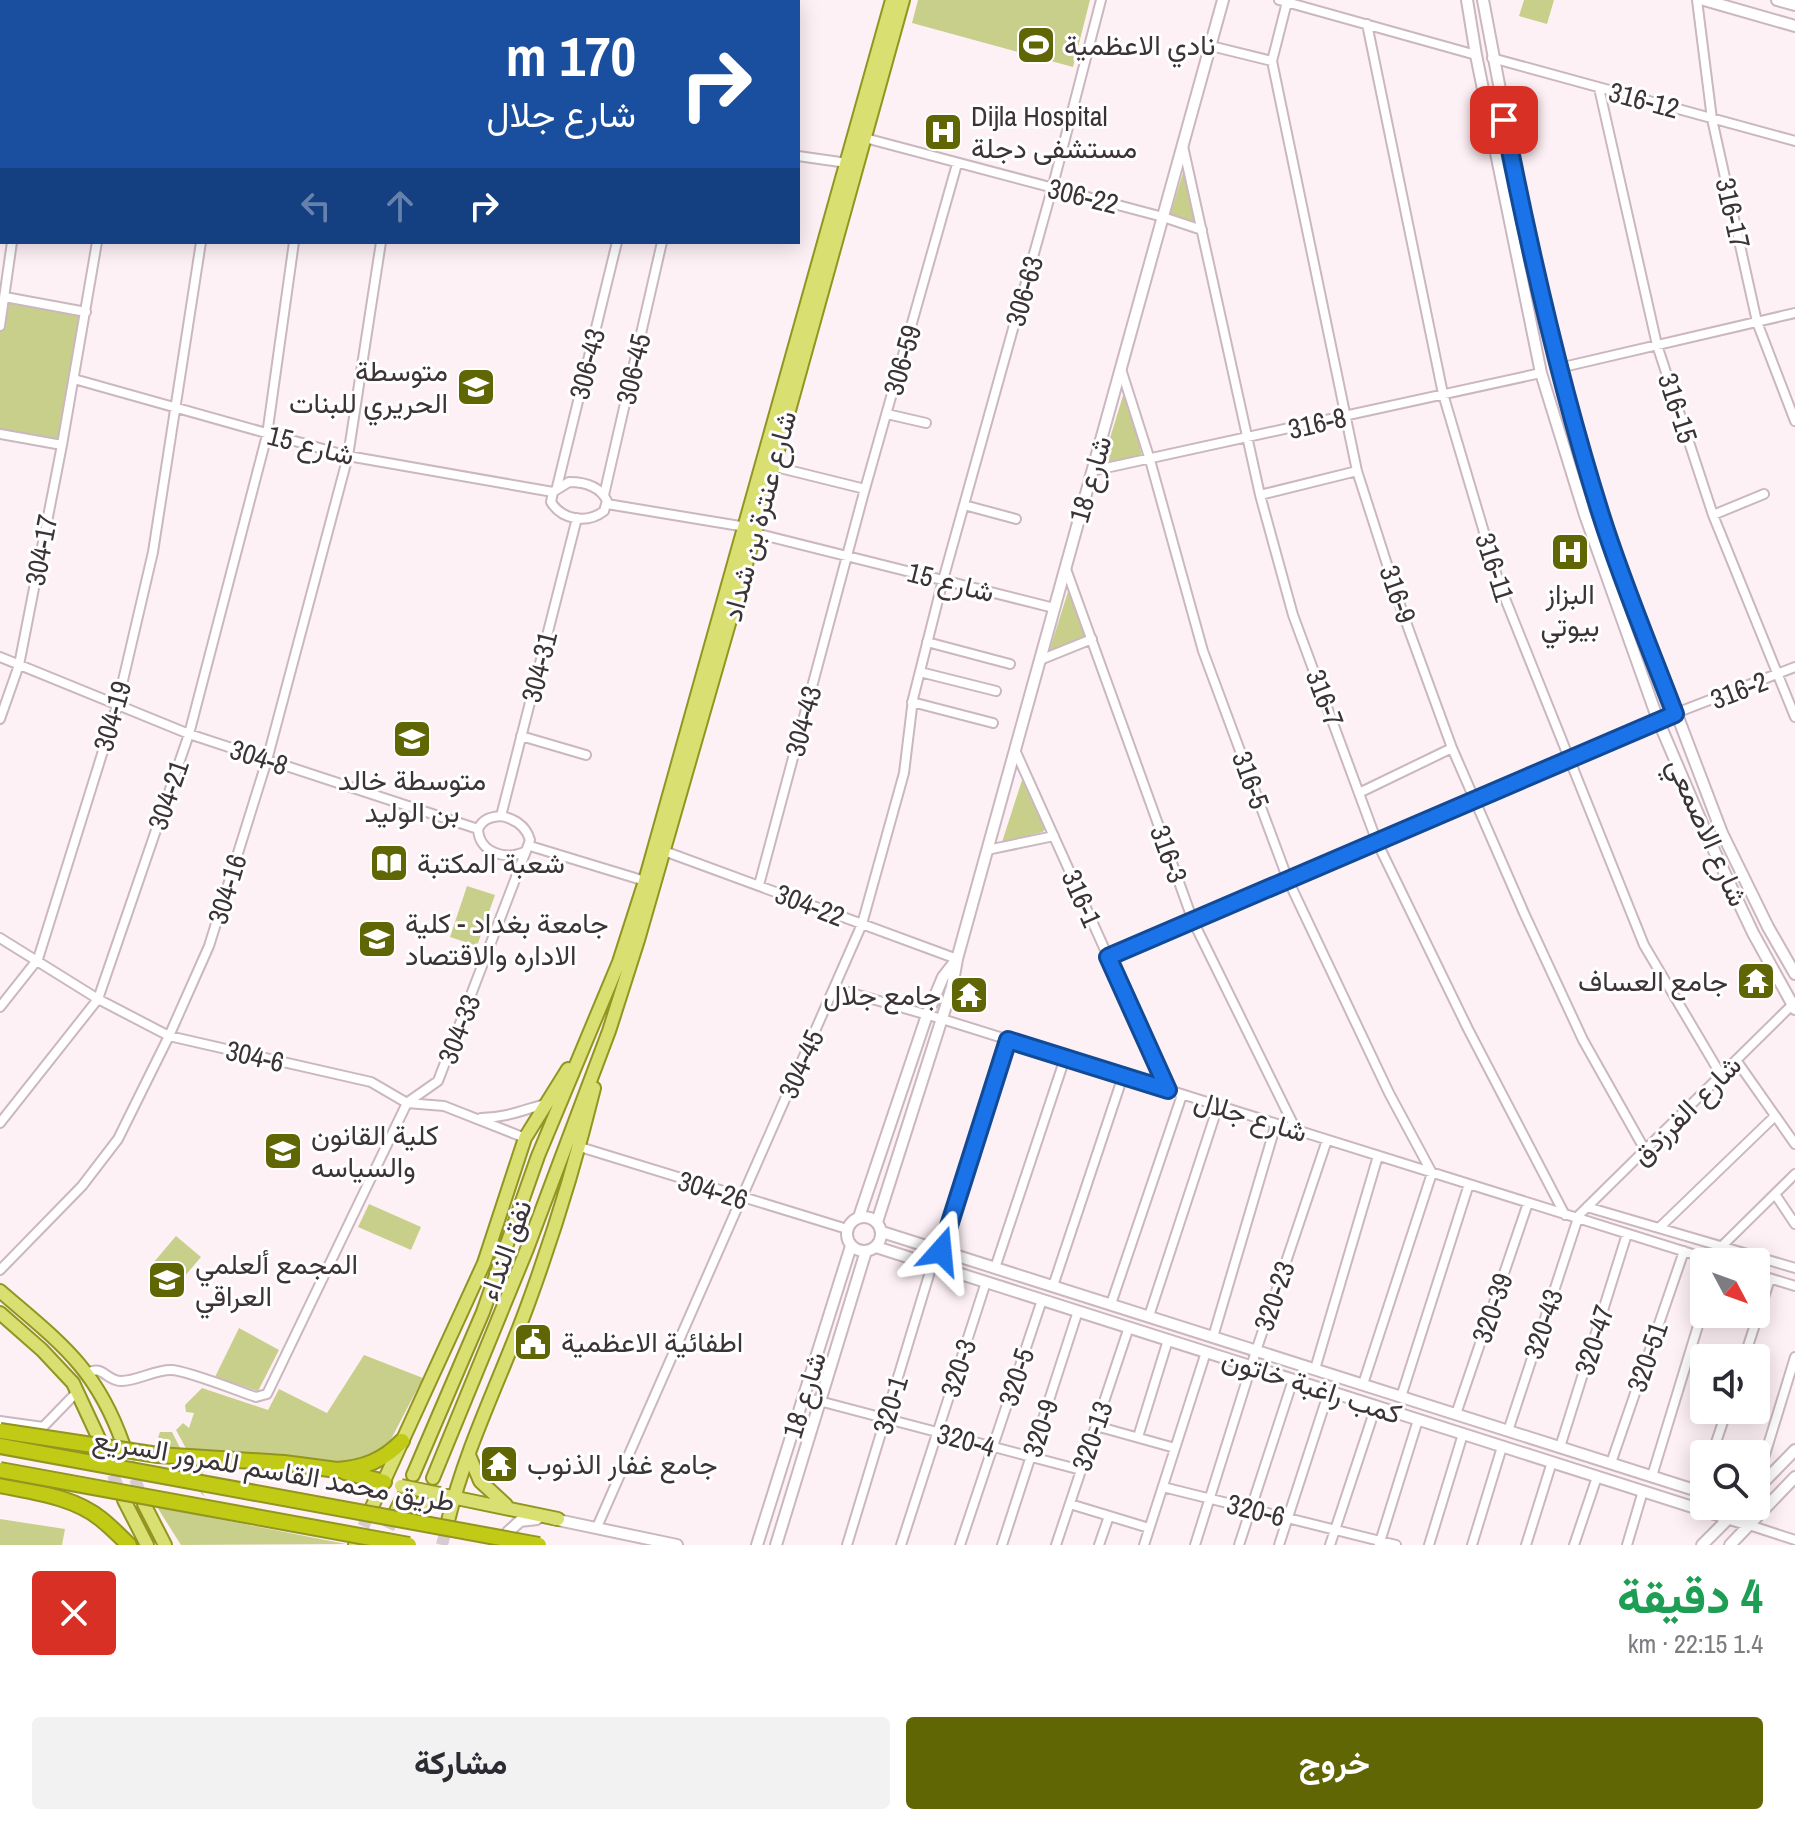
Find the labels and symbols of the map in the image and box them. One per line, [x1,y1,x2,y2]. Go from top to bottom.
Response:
sports icon: نادي الاعظمية [1015,24,1057,66]
place label: نادي الاعظمية [1064,26,1215,68]
street label: 316-12 [1605,72,1683,128]
pin [1470,86,1538,154]
place label: Dijla Hospital مستشفى دجلة [971,97,1137,167]
hospital icon: Dijla Hospital مستشفى دجلة [922,111,964,153]
street label: 306-22 [1044,169,1122,223]
street label: 316-17 [1706,174,1760,252]
street label: 306-63 [996,251,1052,331]
street label: 306-59 [874,320,930,400]
street label: 306-43 [560,325,614,403]
street label: 306-45 [606,330,660,408]
place label: متوسطة الحريري للبنات [289,352,448,426]
school or university icon: متوسطة الحريري للبنات [455,366,497,408]
street label: 316-15 [1649,368,1707,448]
street label: 316-8 [1284,398,1350,448]
street label: شارع عنترة بن شداد [713,407,805,625]
street label: شارع 15 [264,416,358,474]
street label: شارع 18 [1060,431,1120,527]
street label: 304-17 [16,511,66,589]
street label: 316-11 [1466,528,1524,606]
hospital icon: البزاز بيوتي [1549,531,1591,573]
street label: شارع 15 [904,553,998,611]
street label: 316-9 [1370,560,1426,628]
place label: البزاز بيوتي [1540,575,1600,649]
street label: 304-31 [512,627,566,706]
street label: 316-2 [1705,662,1773,718]
street label: 316-7 [1297,664,1353,732]
street label: 304-19 [84,676,140,756]
street label: 304-43 [775,682,831,760]
school or university icon: متوسطة خالد بن الوليد [391,718,433,760]
street label: 304-8 [225,730,293,784]
street label: 316-5 [1223,746,1279,814]
street label: شارع الاصمعي [1655,752,1758,914]
street label: 304-21 [138,755,198,835]
place label: متوسطة خالد بن الوليد [338,761,486,831]
street label: 316-3 [1141,820,1197,888]
library icon: شعبة المكتبة [368,842,410,884]
place label: شعبة المكتبة [417,844,565,882]
street label: 304-16 [198,849,256,929]
street label: 316-1 [1053,863,1111,933]
street label: 304-22 [770,874,850,936]
place label: جامعة بغداد - كلية الاداره والاقتصاد [405,904,608,974]
school or university icon: جامعة بغداد - كلية الاداره والاقتصاد [356,918,398,960]
temple icon: جامع العساف [1735,960,1777,1002]
place label: جامع العساف [1578,962,1728,1001]
temple icon: جامع جلال [948,974,990,1016]
place label: جامع جلال [823,976,941,1015]
street label: 304-33 [428,989,490,1069]
street label: 304-45 [769,1024,833,1104]
street label: 304-6 [222,1031,288,1081]
street label: شارع الفرزدق [1622,1046,1750,1174]
street label: شارع جلال [1190,1081,1312,1151]
place label: كلية القانون والسياسه [311,1116,439,1186]
school or university icon: كلية القانون والسياسه [262,1130,304,1172]
street label: 304-26 [673,1161,753,1219]
street label: نفق النداء [469,1195,541,1305]
position arrow [899,1209,983,1293]
place label: المجمع ألعلمي العراقي [195,1245,358,1319]
north arrow [1690,1248,1770,1328]
street label: 320-23 [1244,1256,1304,1336]
school or university icon: المجمع ألعلمي العراقي [146,1259,188,1301]
street label: 320-39 [1462,1268,1522,1348]
street label: 320-43 [1514,1284,1572,1364]
street label: 320-47 [1565,1300,1623,1380]
street label: 320-51 [1617,1317,1677,1397]
public building icon: اطفائية الاعظمية [512,1321,554,1363]
place label: اطفائية الاعظمية [561,1323,743,1361]
street label: 320-3 [931,1334,985,1402]
street label: كمب راغبة خاتون [1218,1339,1406,1433]
street label: 320-5 [989,1343,1043,1411]
street label: شارع 18 [773,1347,835,1443]
street label: 320-1 [863,1371,917,1439]
street label: 320-9 [1013,1394,1067,1462]
street label: 320-13 [1062,1396,1122,1476]
street label: 320-4 [933,1414,999,1466]
street label: طريق محمد القاسم للمرور السريع [90,1419,458,1522]
temple icon: جامع غفار الذنوب [478,1443,520,1485]
place label: جامع غفار الذنوب [527,1445,717,1484]
street label: 320-6 [1223,1484,1289,1536]

